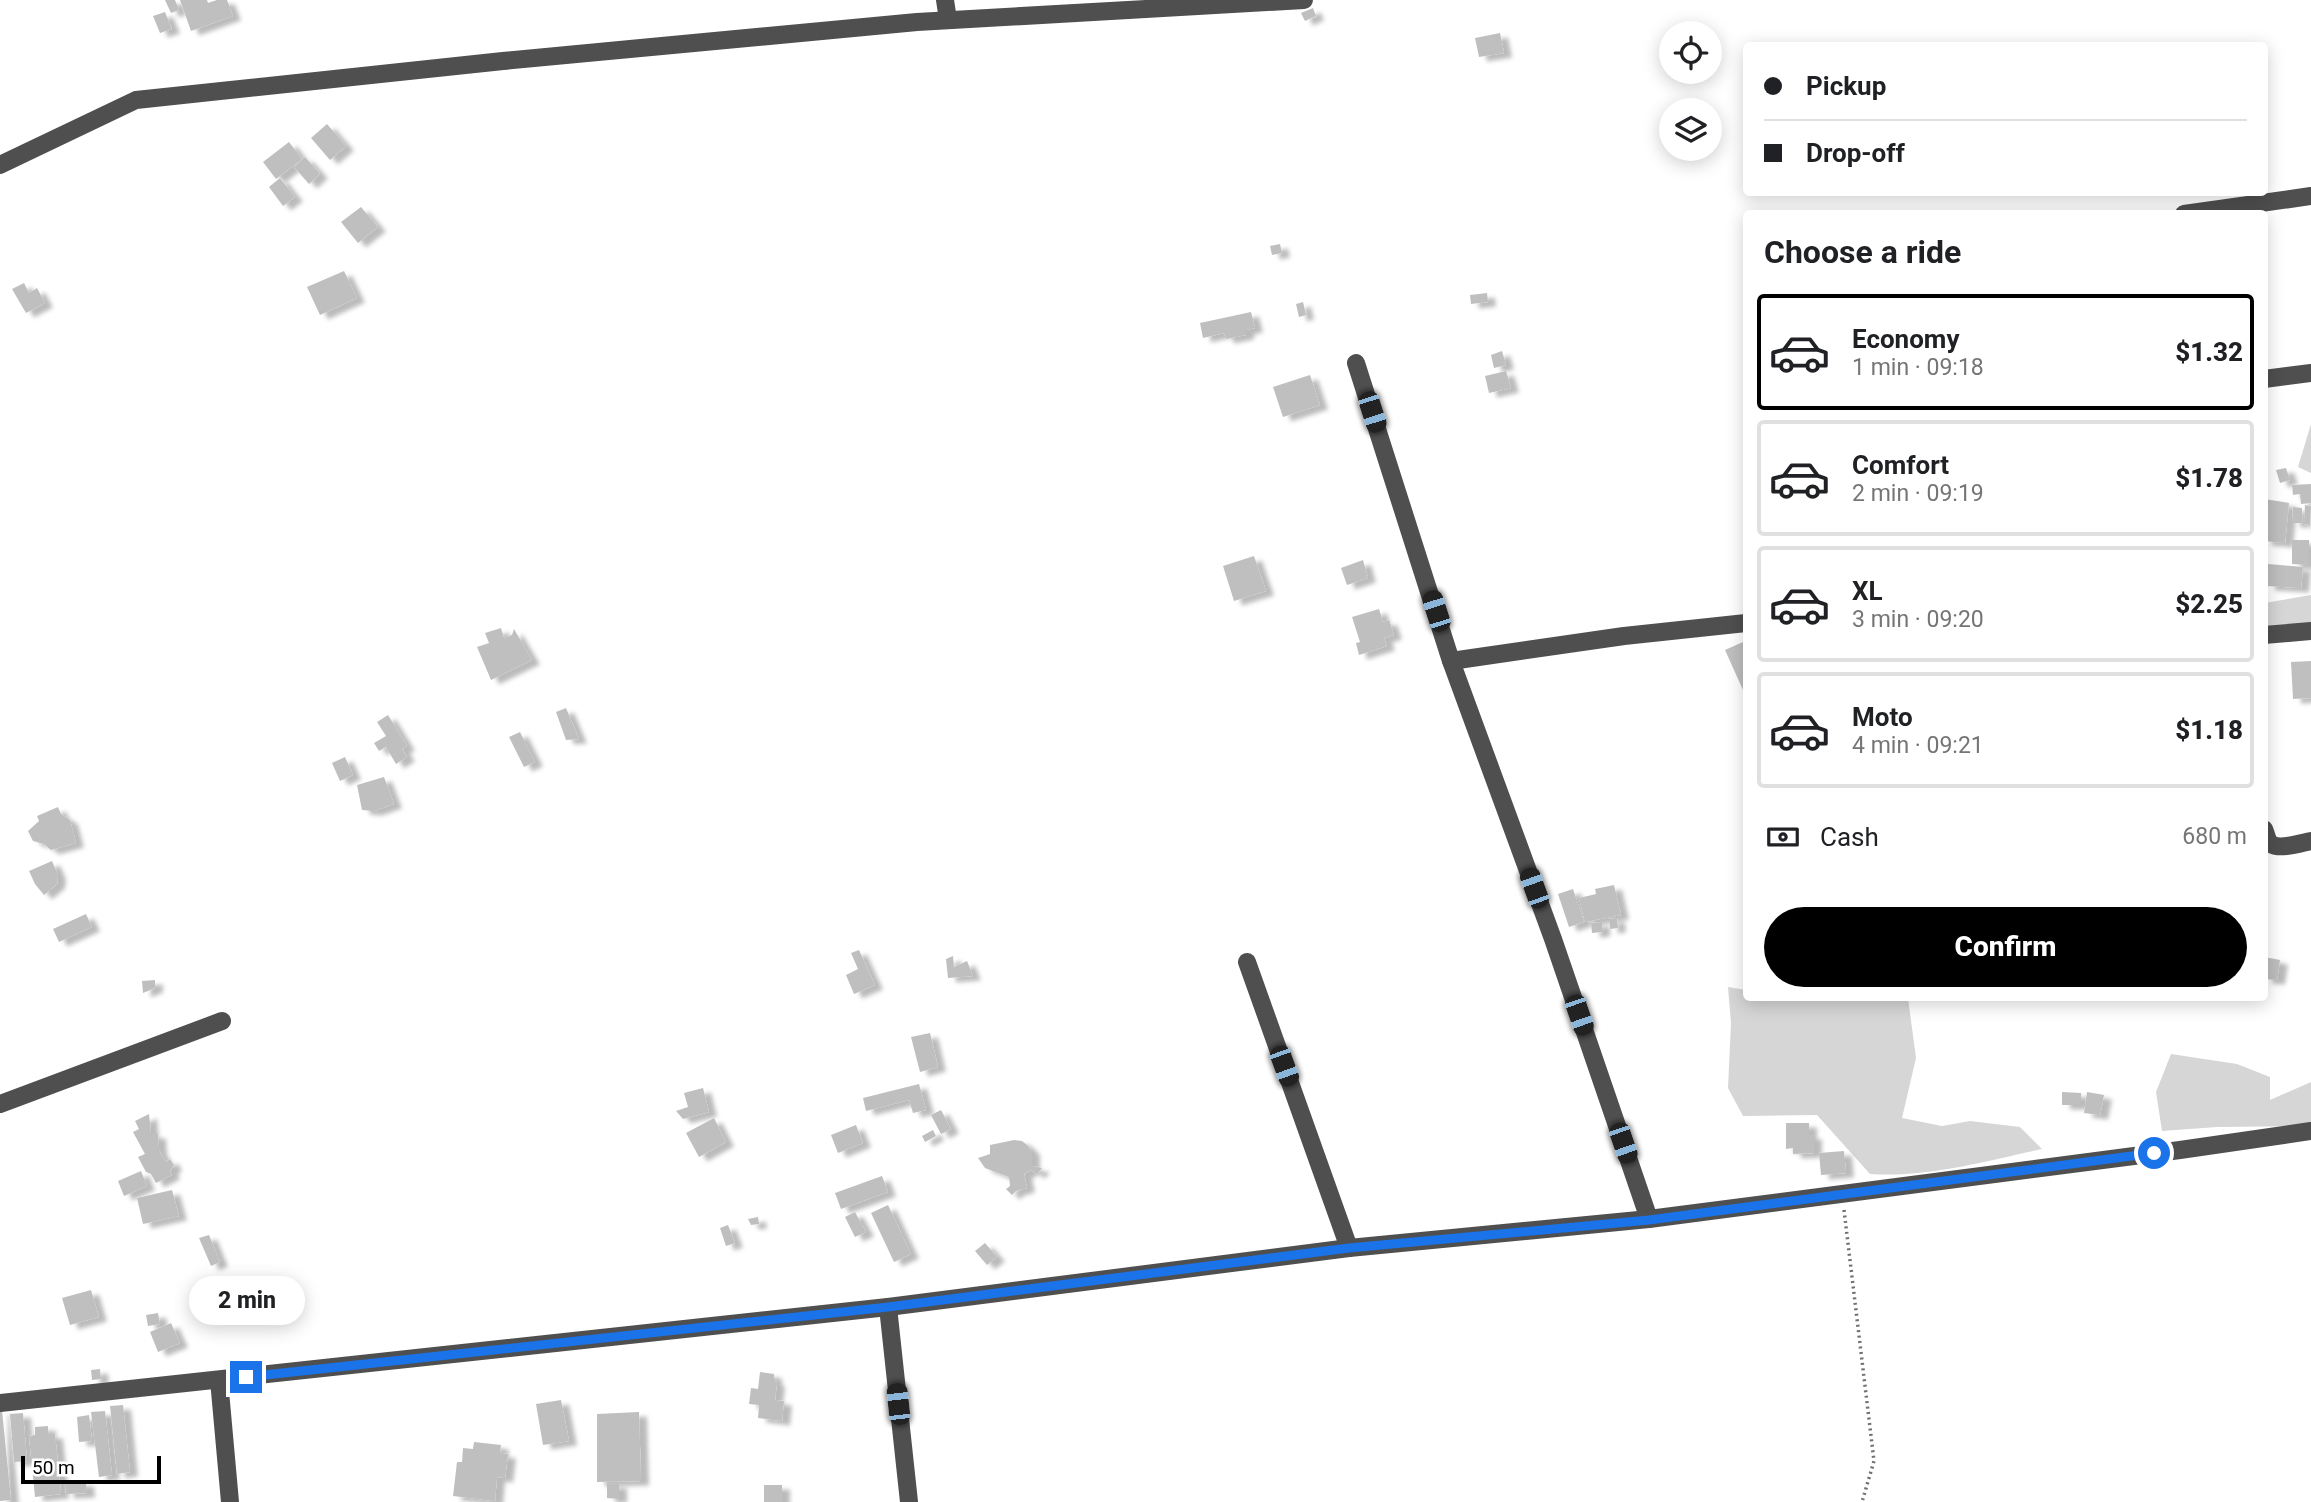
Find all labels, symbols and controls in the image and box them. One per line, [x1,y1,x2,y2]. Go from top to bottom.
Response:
map controls [1659,21,1722,161]
button: locate [1659,21,1722,84]
text: Pickup [1806,71,1886,101]
button: layers [1659,98,1722,161]
text: Drop-off [1806,138,1905,168]
text: Choose a ride [1764,233,1961,271]
icon: car [1768,321,1831,384]
text: Economy [1852,324,1959,354]
text: $1.32 [2175,337,2243,367]
text: 1 min · 09:18 [1852,354,1984,381]
car [1356,389,1389,435]
icon: car [1768,447,1831,510]
text: Comfort [1852,450,1949,480]
text: $1.78 [2175,463,2243,493]
text: 2 min · 09:19 [1852,480,1984,507]
icon: car [1768,573,1831,636]
text: XL [1852,576,1883,606]
car [1420,588,1453,634]
text: $2.25 [2175,589,2243,619]
text: 3 min · 09:20 [1852,606,1984,633]
icon: car [1768,699,1831,762]
text: Moto [1852,702,1913,732]
text: $1.18 [2175,715,2243,745]
text: 4 min · 09:21 [1852,732,1984,759]
icon: cash [1764,818,1802,856]
text: Cash [1820,822,1879,852]
text: 680 m [2182,823,2247,850]
car [1517,865,1552,911]
button: Confirm [1764,907,2247,987]
car [1563,992,1596,1038]
car [1267,1043,1302,1089]
car [1607,1120,1640,1166]
route start [2138,1137,2170,1169]
callout: 2 min [188,1276,304,1324]
text: 2 min [218,1287,276,1314]
route end [230,1361,262,1393]
car [886,1382,911,1426]
scale bar [21,1453,161,1485]
text: 50 m [32,1456,75,1479]

